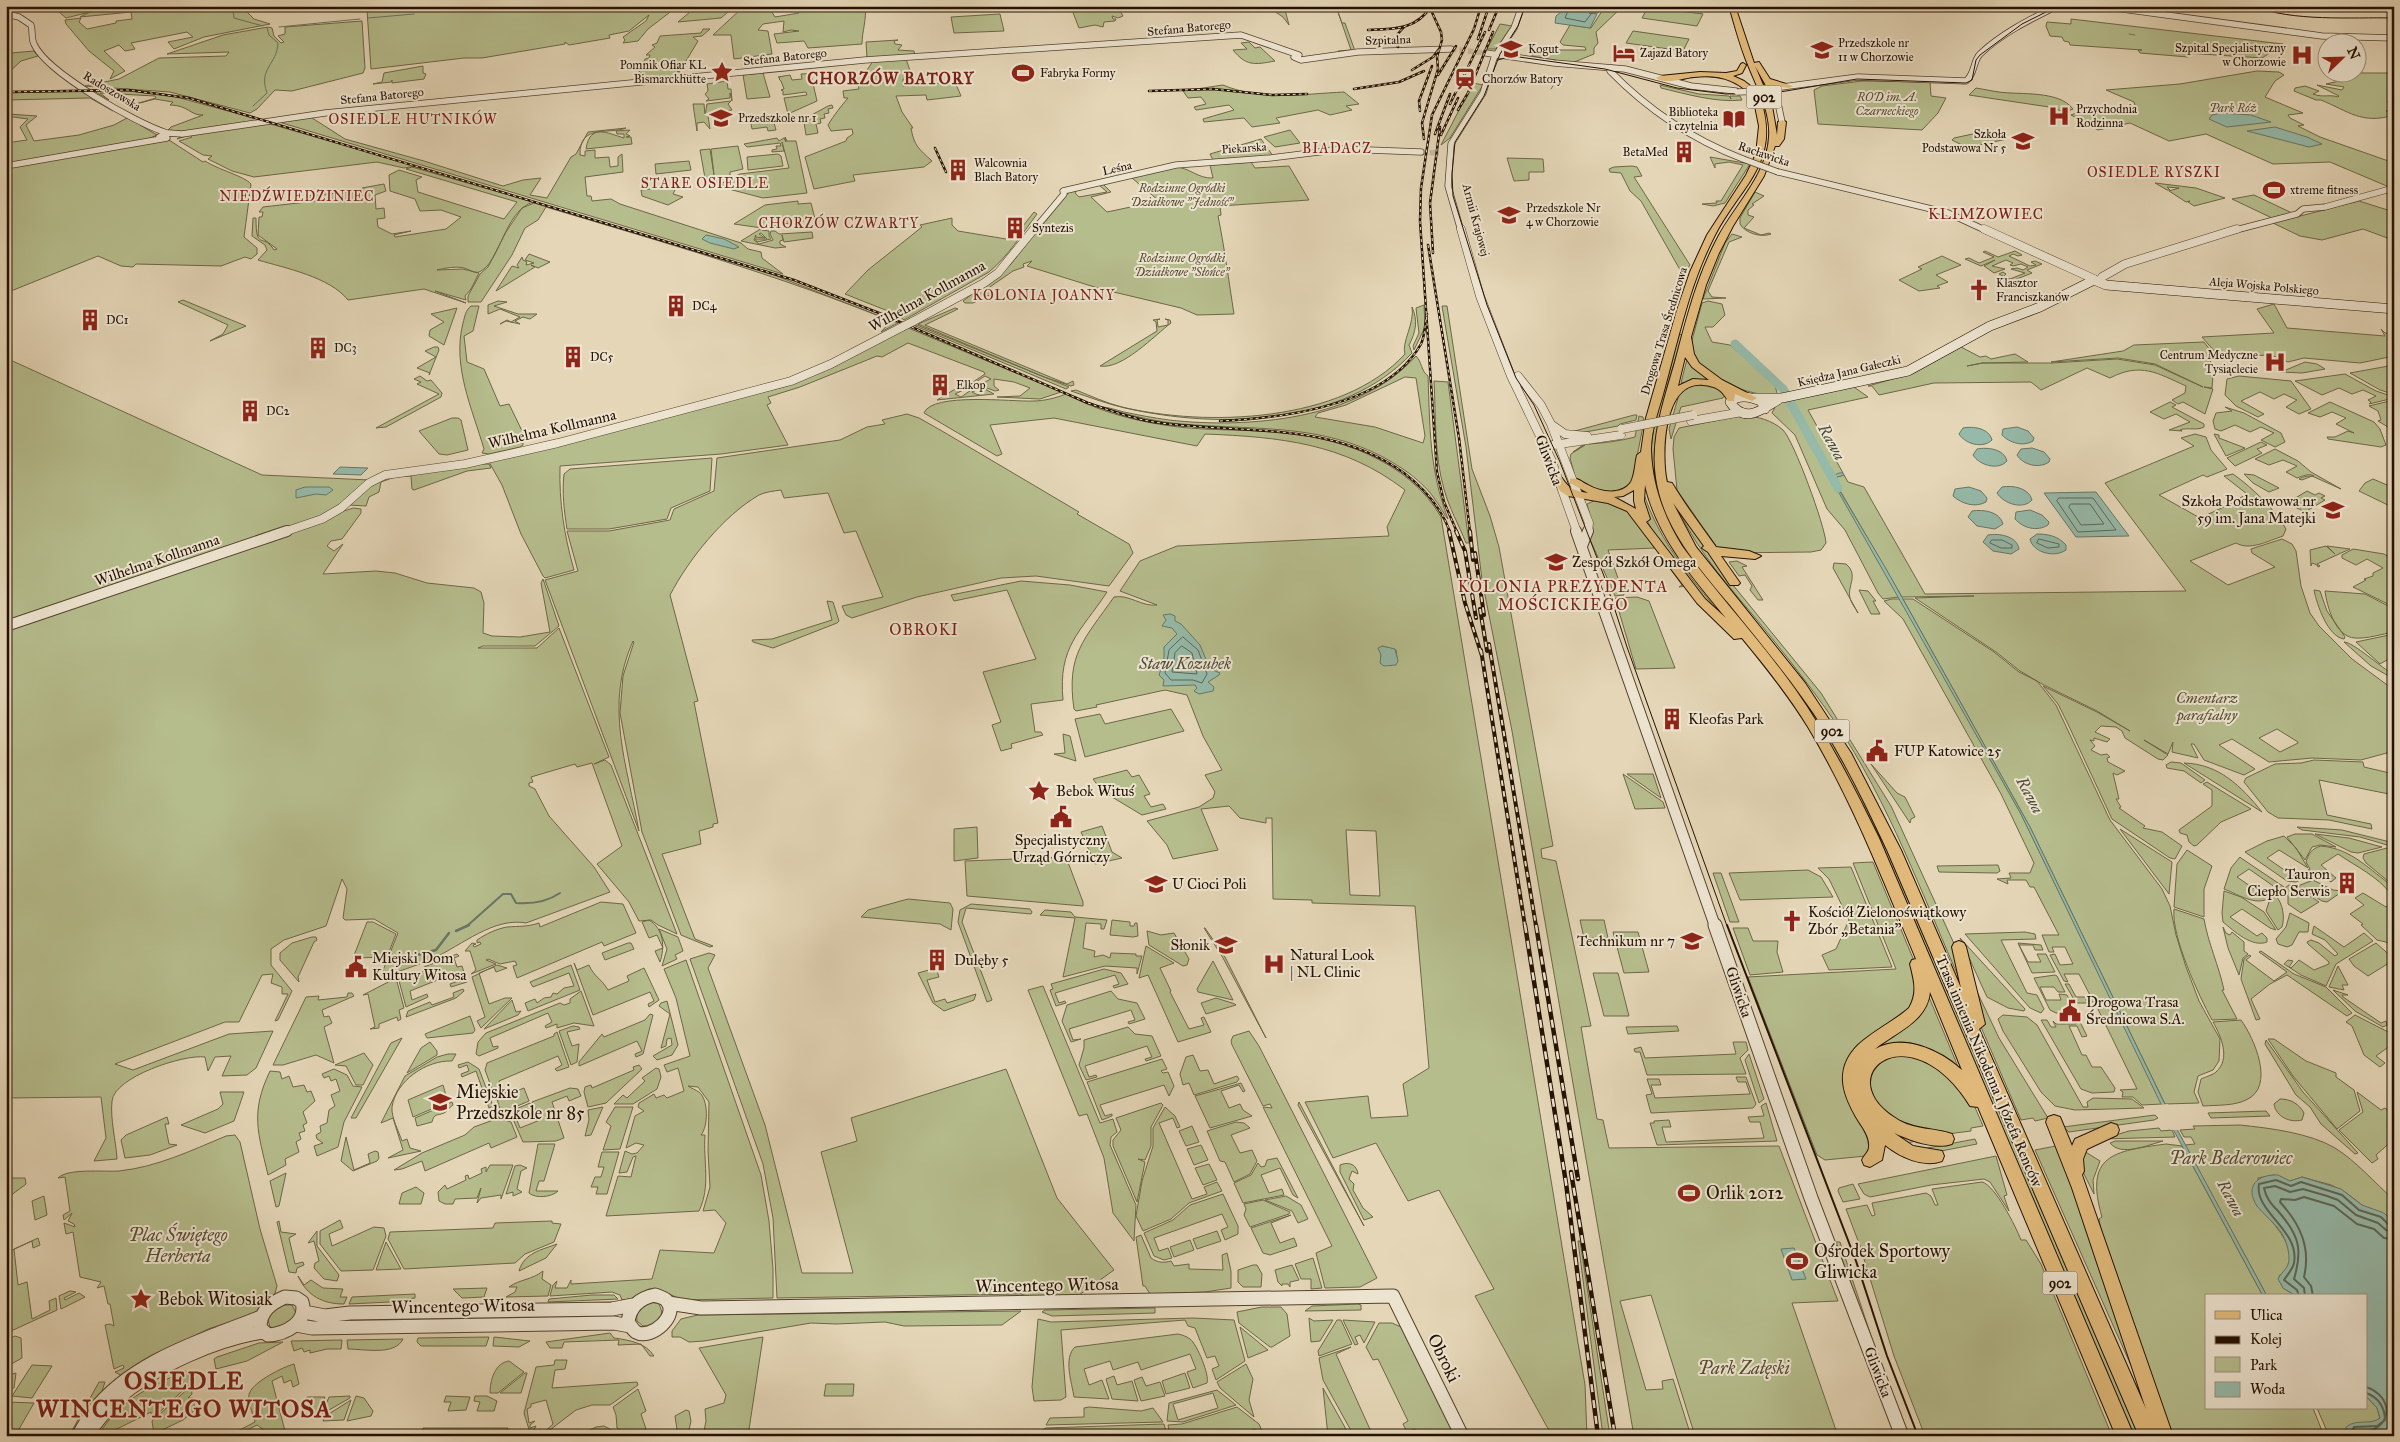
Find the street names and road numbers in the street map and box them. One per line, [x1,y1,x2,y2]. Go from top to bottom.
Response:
street label: Stefana Batorego [1147,17,1231,40]
street label: Szpitalna [1365,32,1412,48]
street label: Stefana Batorego [743,46,828,69]
street label: Radoszowska [81,68,144,114]
street label: Stefana Batorego [340,85,425,108]
road number: 902 [1746,85,1782,108]
street label: Piekarska [1221,139,1268,157]
street label: Racławicka [1736,139,1793,170]
street label: Leśna [1101,158,1134,178]
street label: Armii Krajowej [1459,181,1492,258]
street label: Wilhelma Kollmanna [865,256,989,336]
street label: Drogowa Trasa Średnicowa [1636,264,1691,397]
street label: Aleja Wojska Polskiego [2207,274,2320,299]
street label: Księdza Jana Gałeczki [1796,352,1903,391]
street label: Wilhelma Kollmanna [486,405,618,452]
street label: Gliwicka [1531,432,1567,488]
street label: Wilhelma Kollmanna [92,530,222,590]
road number: 902 [1814,719,1850,742]
street label: Trasa imienia Nikodema i Józefa Renców [1931,952,2046,1190]
street label: Gliwicka [1722,964,1756,1020]
road number: 902 [2042,1272,2078,1295]
street label: Wincentego Witosa [975,1273,1119,1298]
street label: Wincentego Witosa [391,1294,535,1319]
street label: Obroki [1423,1330,1465,1386]
street label: Gliwicka [1860,1344,1896,1400]

